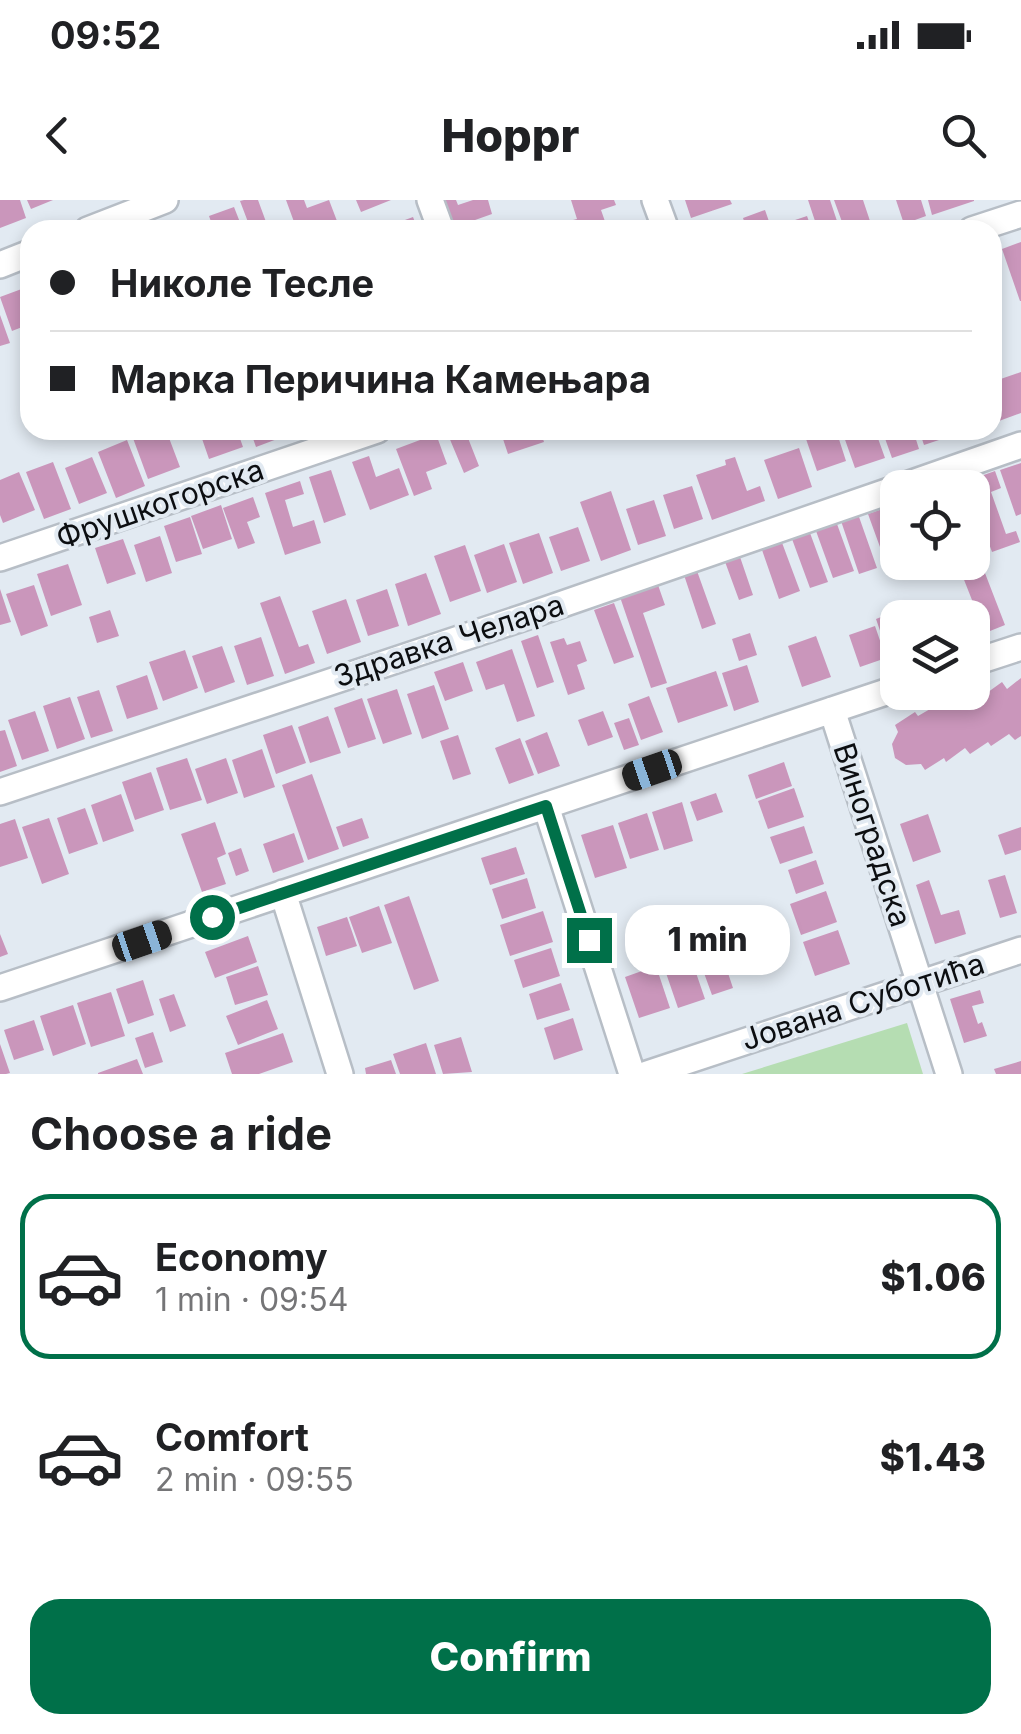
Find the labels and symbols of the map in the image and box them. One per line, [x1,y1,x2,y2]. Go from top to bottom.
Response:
street label: Фрушкогорска [51,451,268,555]
street label: Здравка Челара [329,586,568,694]
street label: Виноградска [826,738,920,931]
car [619,746,685,794]
route start [190,895,235,940]
callout: 1 min [624,905,789,975]
car [109,917,175,965]
route end [567,918,612,963]
street label: Јована Суботића [737,945,989,1057]

